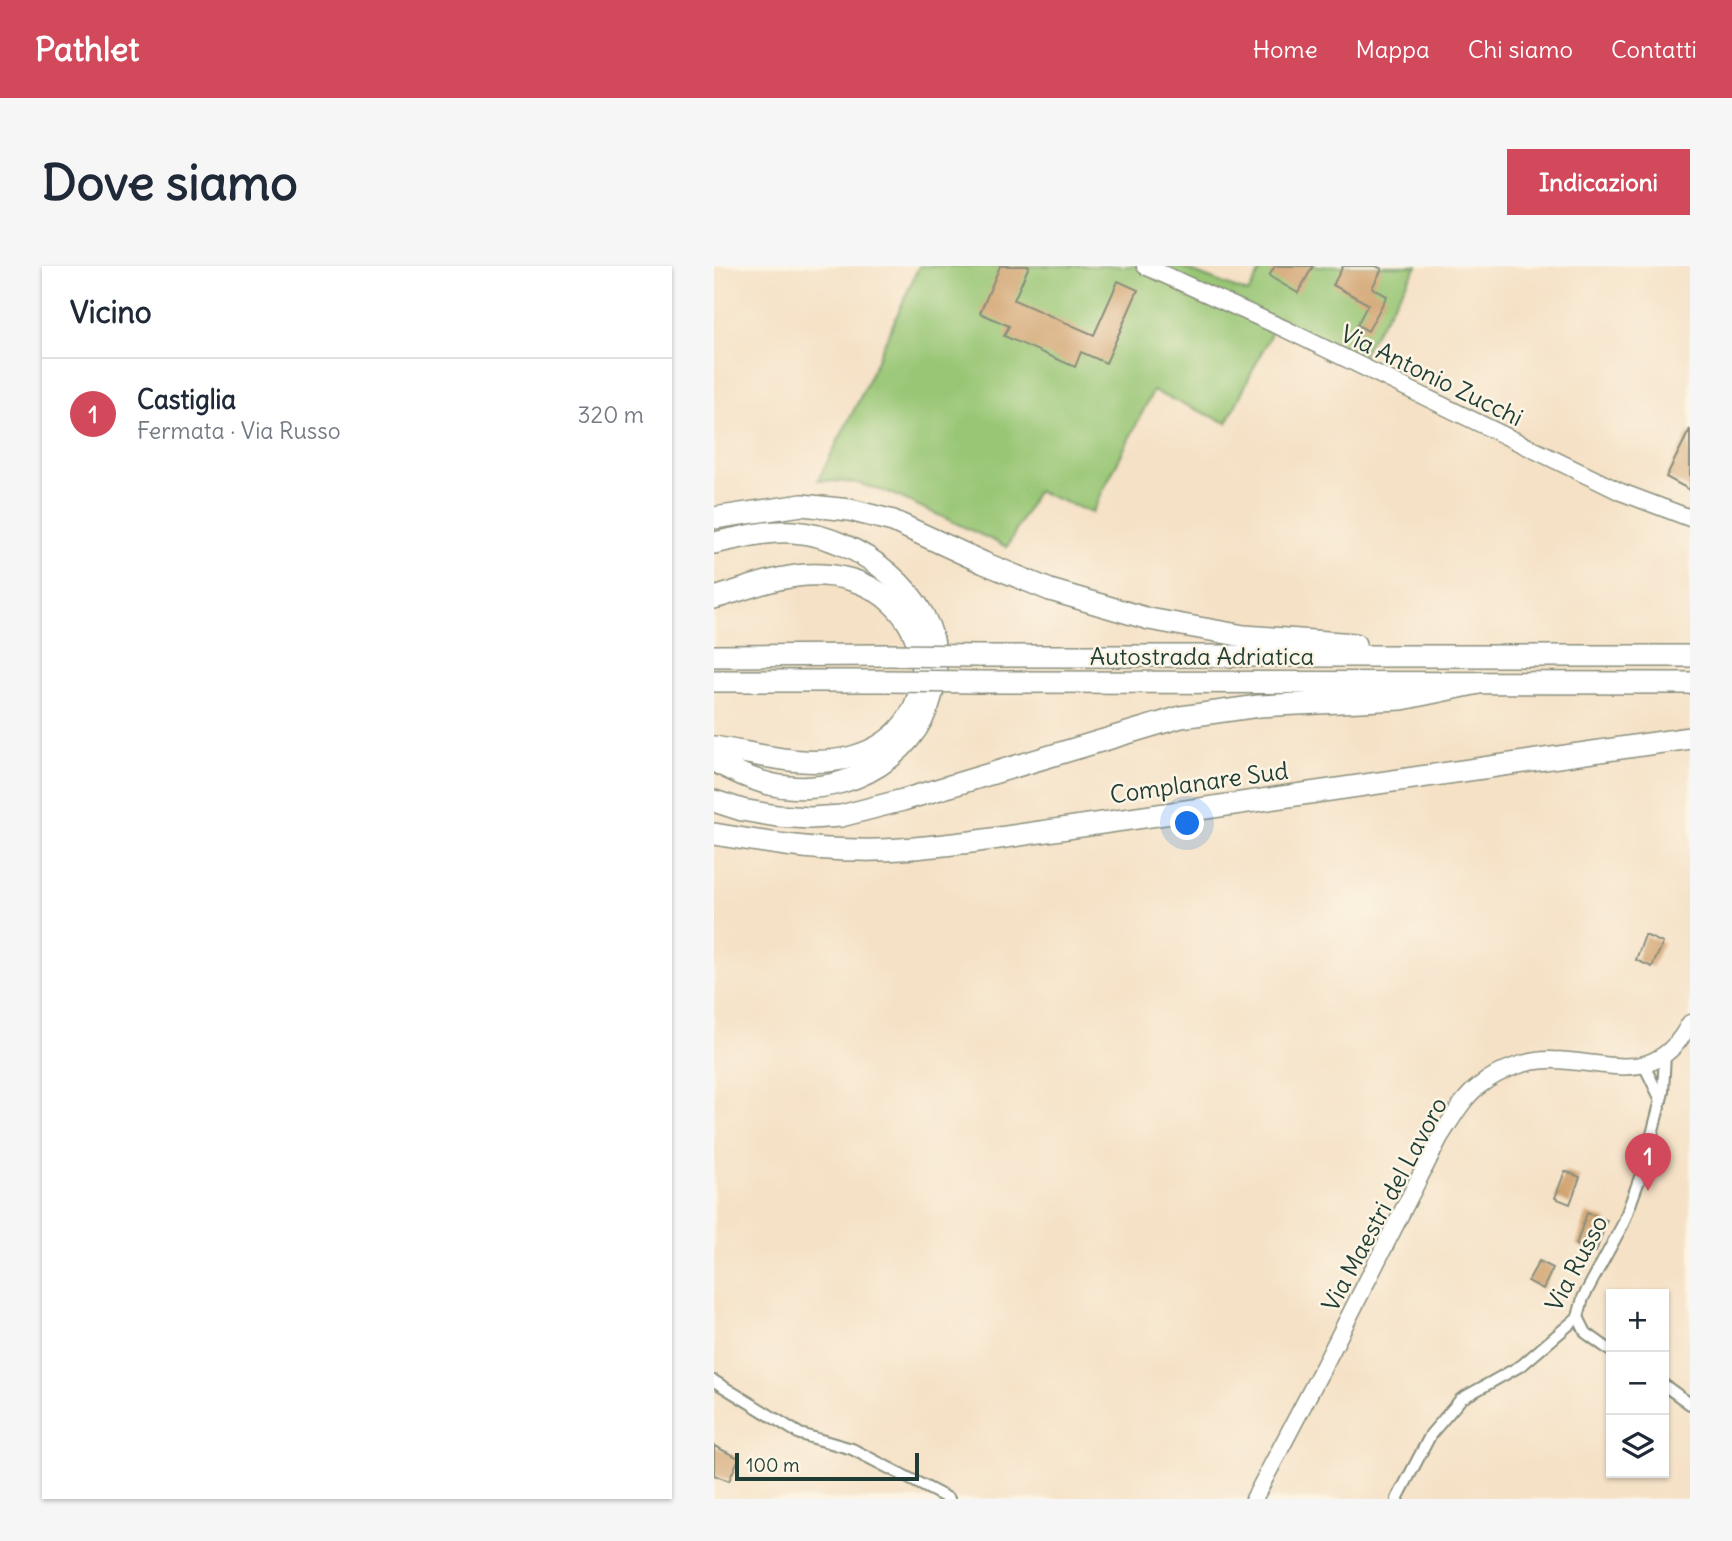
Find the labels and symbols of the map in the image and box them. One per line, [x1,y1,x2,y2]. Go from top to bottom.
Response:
street label: Via Antonio Zucchi [1336,318,1528,432]
street label: Autostrada Adriatica [1090,641,1314,671]
street label: Complanare Sud [1108,755,1290,809]
your location [1170,806,1204,840]
street label: Via Maestri del Lavoro [1315,1092,1453,1316]
pin: 1 [1625,1133,1671,1191]
street label: Via Russo [1538,1210,1614,1316]
scale bar [735,1450,919,1482]

